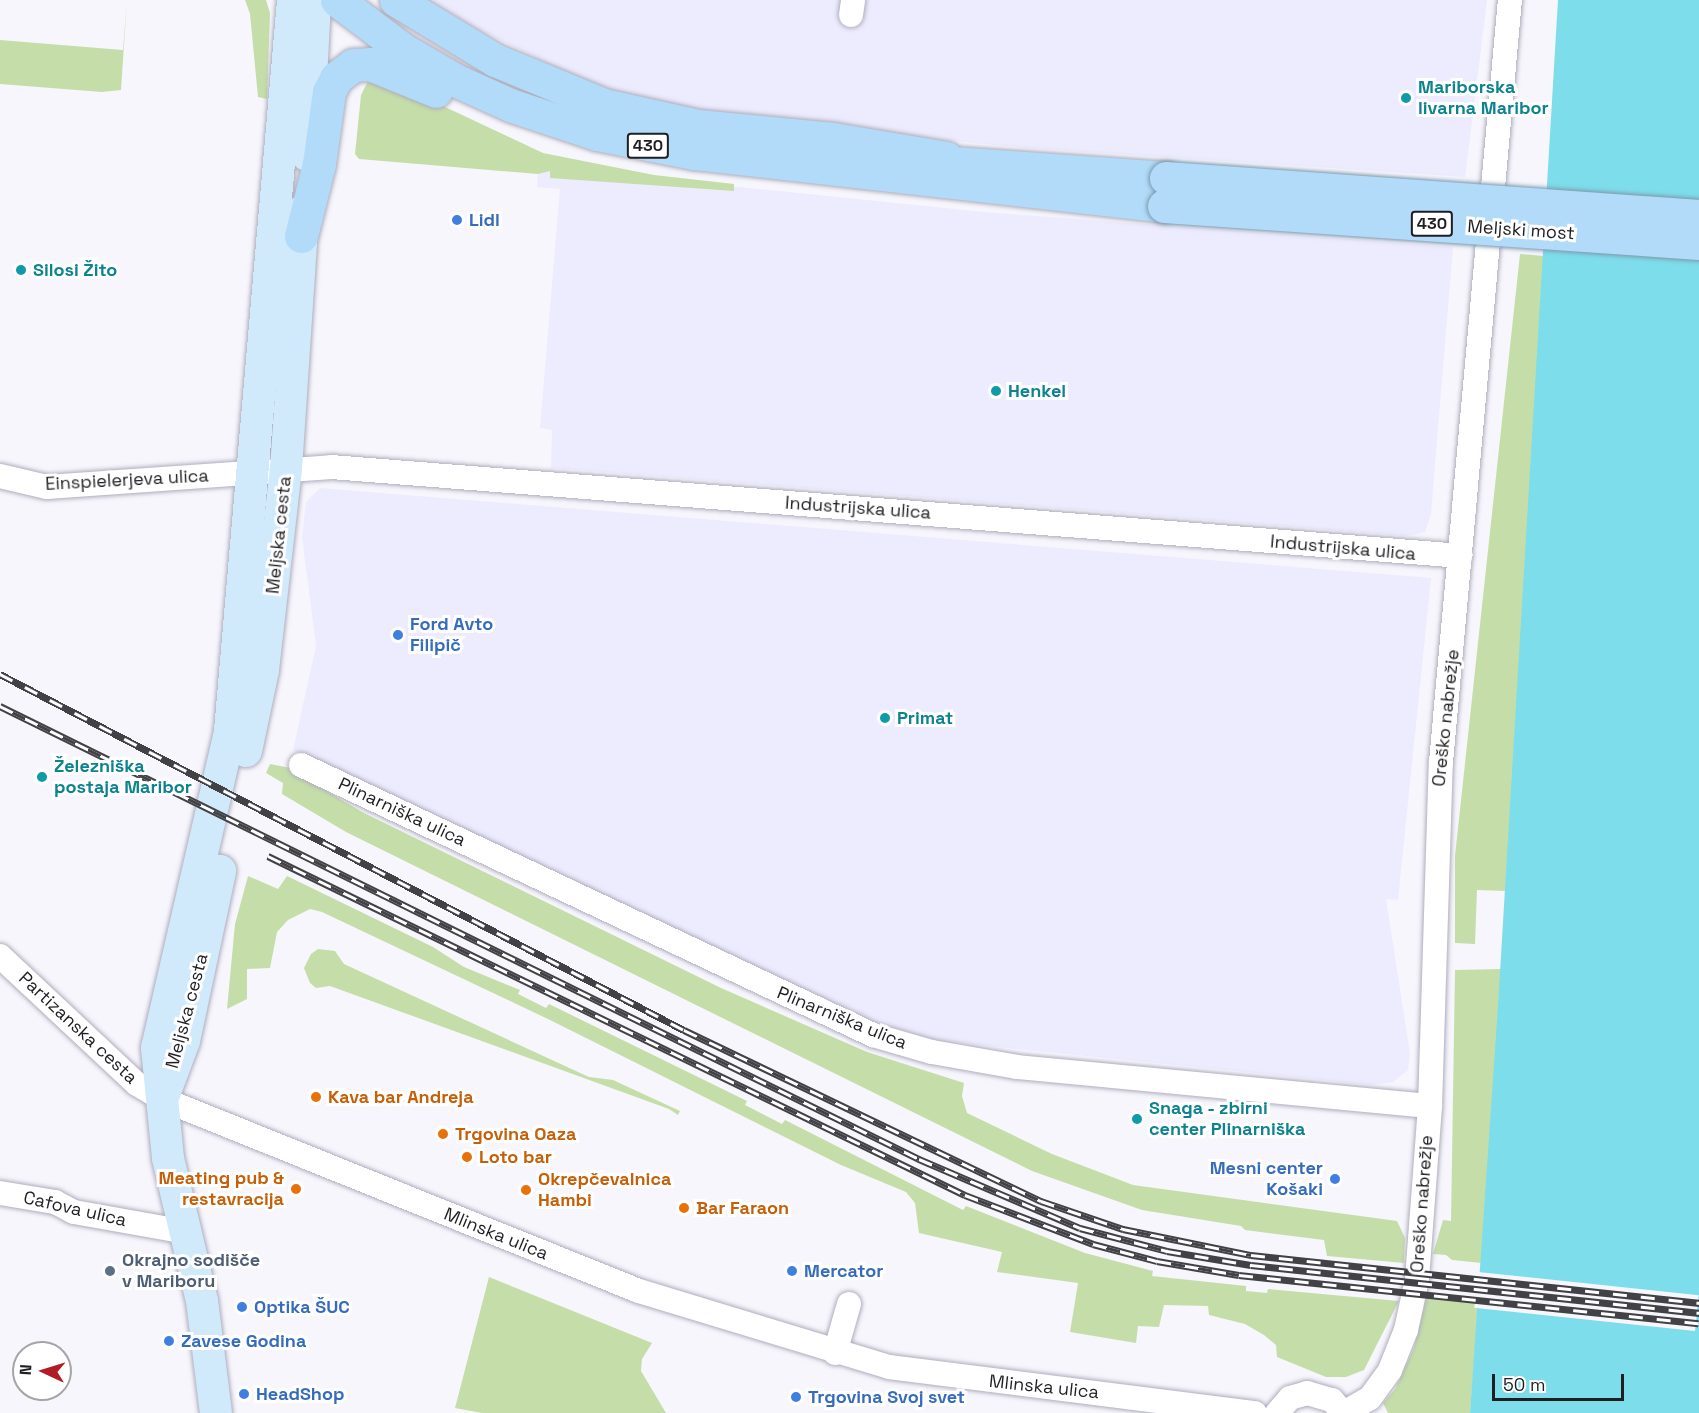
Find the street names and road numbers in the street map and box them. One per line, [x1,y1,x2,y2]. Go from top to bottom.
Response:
road number: 430 [626,133,670,159]
road number: 430 [1410,211,1454,237]
street label: Meljski most [1467,215,1575,245]
street label: Einspielerjeva ulica [45,465,209,495]
street label: Meljska cesta [262,475,296,595]
street label: Industrijska ulica [784,492,932,524]
street label: Industrijska ulica [1269,531,1417,565]
street label: Oreško nabrežje [1428,648,1464,788]
street label: Plinarniška ulica [335,773,469,851]
street label: Meljska cesta [161,951,213,1071]
street label: Partizanska cesta [14,967,142,1089]
street label: Plinarniška ulica [774,982,910,1054]
street label: Oreško nabrežje [1406,1134,1438,1274]
street label: Cafova ulica [21,1187,129,1231]
street label: Mlinska ulica [441,1203,551,1265]
street label: Mlinska ulica [988,1370,1100,1404]

